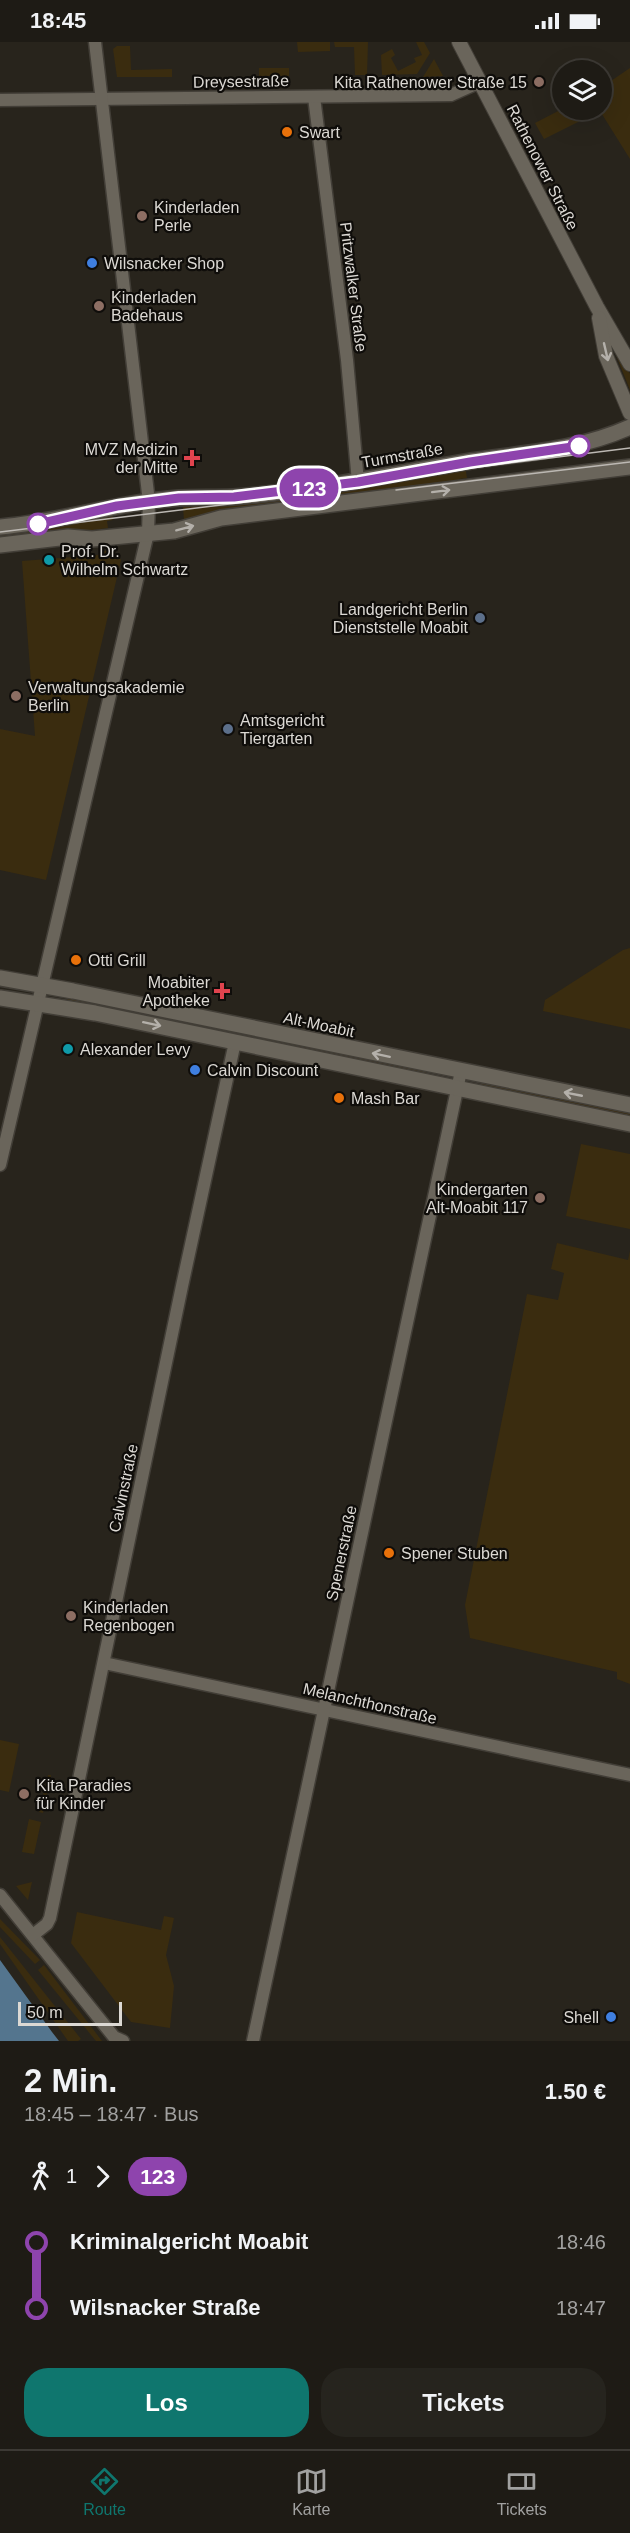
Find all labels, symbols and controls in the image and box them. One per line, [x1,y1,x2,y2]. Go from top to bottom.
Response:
text: 18:45 [30,8,86,33]
map controls [552,60,612,120]
button: layers [552,60,612,120]
street label: Dreysestraße [193,72,289,91]
place label: Kita Rathenower Straße 15 [334,74,527,91]
marker: Kita Rathenower Straße 15 [532,75,546,89]
street label: Rathenower Straße [503,102,582,233]
place label: Swart [299,124,340,141]
marker: Swart [280,125,294,139]
place label: Kinderladen Perle [154,199,239,234]
marker: Kinderladen Perle [135,209,149,223]
street label: Pritzwalker Straße [337,221,370,353]
place label: Wilsnacker Shop [104,255,224,272]
marker: Wilsnacker Shop [85,256,99,270]
place label: Kinderladen Badehaus [111,289,196,324]
marker: Kinderladen Badehaus [92,299,106,313]
one-way arrow [601,342,612,361]
unlabelled marker [568,435,590,457]
street label: Turmstraße [360,440,444,471]
place label: MVZ Medizin der Mitte [85,441,178,476]
marker: MVZ Medizin der Mitte [183,449,201,467]
line badge: 123 [274,468,344,508]
text: 123 [291,477,327,500]
one-way arrow [431,485,451,496]
unlabelled marker [27,513,49,535]
one-way arrow [175,521,194,533]
place label: Prof. Dr. Wilhelm Schwartz [61,543,188,578]
marker: Prof. Dr. Wilhelm Schwartz [42,553,56,567]
place label: Landgericht Berlin Dienststelle Moabit [333,601,469,636]
marker: Landgericht Berlin Dienststelle Moabit [473,611,487,625]
place label: Verwaltungsakademie Berlin [28,679,185,714]
marker: Verwaltungsakademie Berlin [9,689,23,703]
place label: Amtsgericht Tiergarten [240,712,325,747]
marker: Amtsgericht Tiergarten [221,722,235,736]
place label: Otti Grill [88,952,146,969]
marker: Otti Grill [69,953,83,967]
place label: Moabiter Apotheke [142,974,211,1009]
marker: Moabiter Apotheke [215,984,229,998]
street label: Alt-Moabit [282,1009,356,1040]
one-way arrow [142,1019,161,1031]
place label: Alexander Levy [80,1041,190,1058]
marker: Alexander Levy [61,1042,75,1056]
one-way arrow [372,1049,392,1060]
place label: Calvin Discount [207,1062,319,1079]
marker: Calvin Discount [188,1063,202,1077]
one-way arrow [563,1088,583,1099]
place label: Mash Bar [351,1090,420,1107]
marker: Mash Bar [332,1091,346,1105]
place label: Kindergarten Alt-Moabit 117 [426,1181,528,1216]
marker: Kindergarten Alt-Moabit 117 [533,1191,547,1205]
street label: Calvinstraße [106,1442,141,1534]
street label: Spenerstraße [323,1504,360,1602]
place label: Spener Stuben [401,1545,508,1562]
marker: Spener Stuben [382,1546,396,1560]
place label: Kinderladen Regenbogen [83,1599,175,1634]
marker: Kinderladen Regenbogen [64,1609,78,1623]
street label: Melanchthonstraße [301,1680,439,1727]
place label: Kita Paradies für Kinder [36,1777,131,1812]
marker: Kita Paradies für Kinder [17,1787,31,1801]
scale bar [18,1999,122,2026]
text: 50 m [27,2004,63,2021]
place label: Shell [563,2009,599,2026]
marker: Shell [604,2010,618,2024]
text: 2 Min. [24,2062,118,2099]
text: 1.50 € [545,2079,606,2104]
text: 18:45 – 18:47 · Bus [24,2103,199,2125]
icon: walk [24,2160,57,2193]
icon: forward [86,2160,119,2193]
text: 1 [66,2165,77,2187]
text: 123 [140,2165,175,2188]
text: Kriminalgericht Moabit [70,2229,308,2254]
text: 18:46 [556,2231,606,2253]
text: Wilsnacker Straße [70,2295,261,2320]
text: 18:47 [556,2297,606,2319]
button: Los [24,2368,309,2437]
button: Tickets [321,2368,606,2437]
tab: Route [83,2465,126,2519]
tab: Karte [292,2465,330,2519]
tab: Tickets [497,2465,547,2519]

